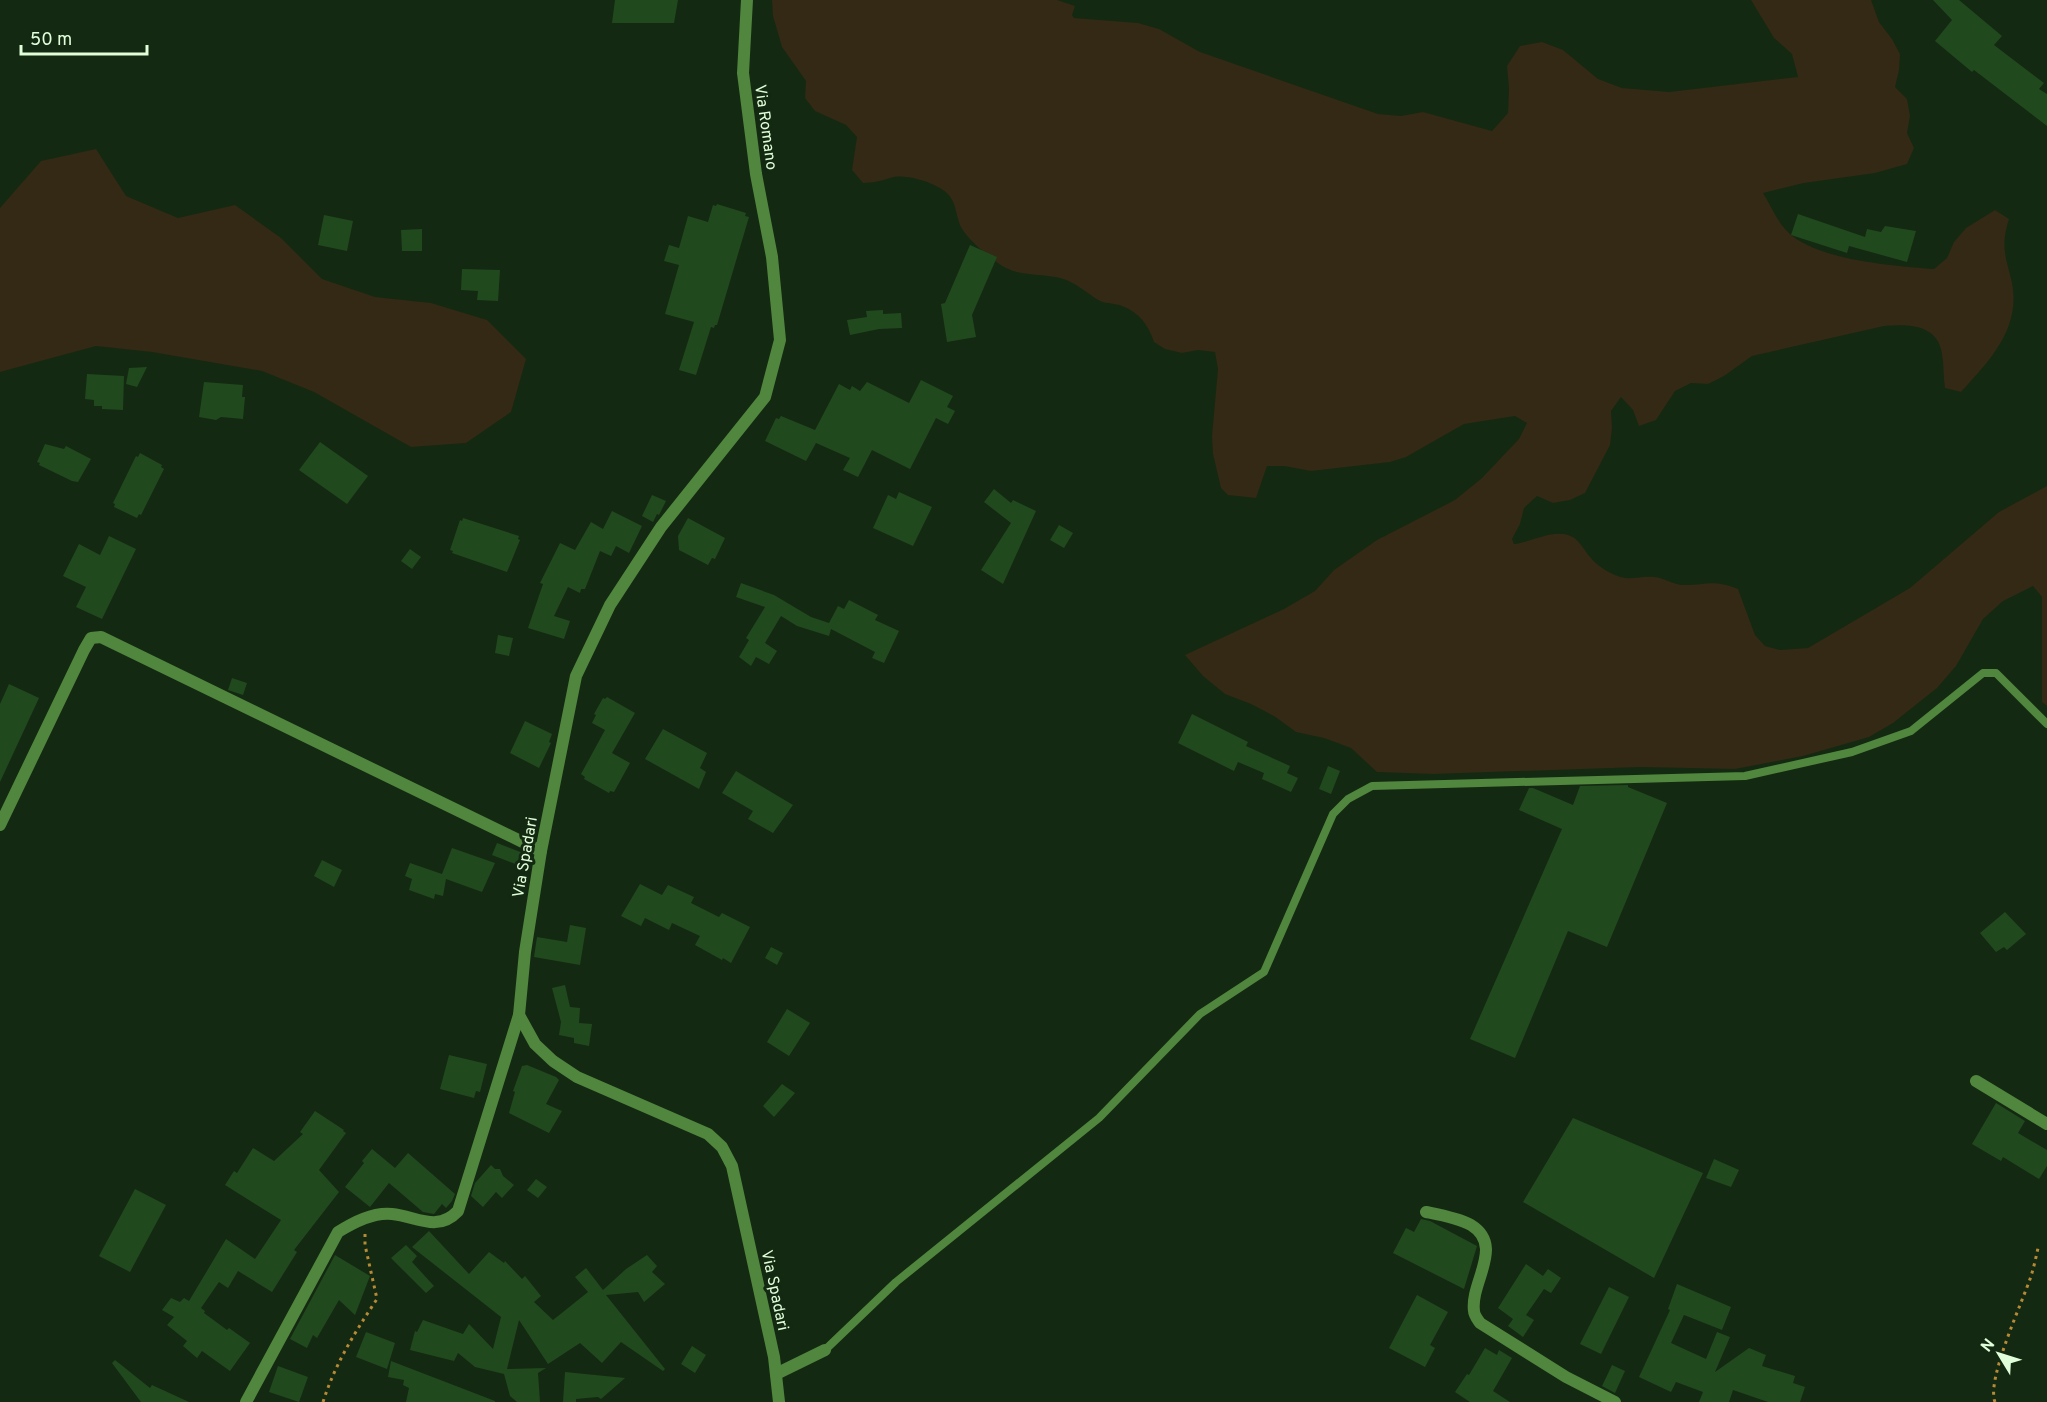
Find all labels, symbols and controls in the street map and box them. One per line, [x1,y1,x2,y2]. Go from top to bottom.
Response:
scale bar [21,18,147,56]
text: 50 m [30,29,72,52]
street label: Via Romano [749,83,781,171]
street label: Via Spadari [509,815,543,899]
street label: Via Spadari [756,1248,792,1333]
north arrow [1969,1324,2029,1384]
text: N [1977,1335,2000,1357]

